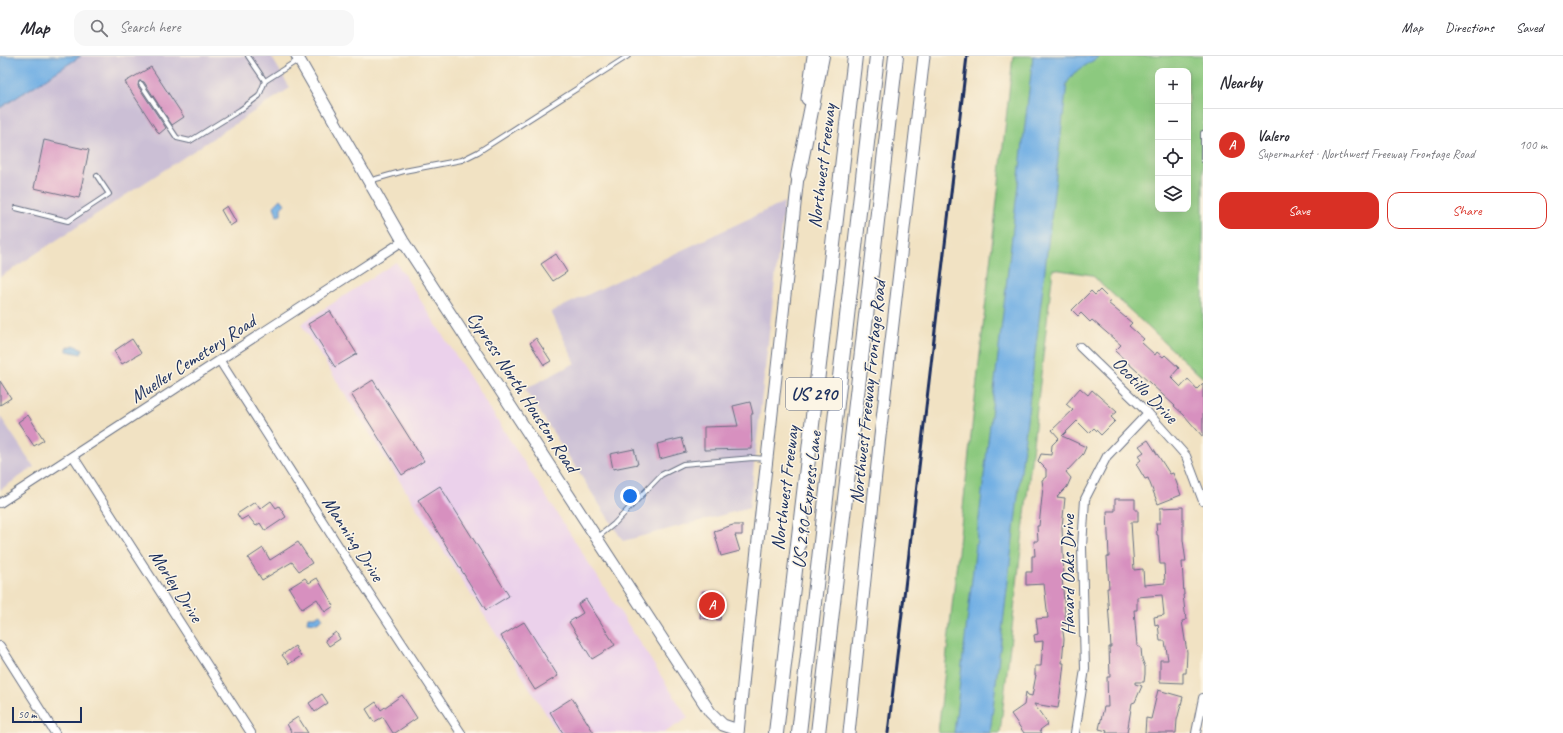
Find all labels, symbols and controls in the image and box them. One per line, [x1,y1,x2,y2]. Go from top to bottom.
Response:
search box [74,10,354,46]
text: Map [20,16,50,40]
icon: search [88,17,110,39]
text: Search here [120,18,181,37]
text: Map [1402,19,1423,36]
text: Directions [1445,19,1494,36]
text: Saved [1516,19,1543,36]
map controls [1155,68,1191,212]
button: + [1155,68,1191,104]
text: Nearby [1219,72,1262,93]
street label: Northwest Freeway [802,101,842,229]
button: − [1155,104,1191,140]
text: Valero [1257,127,1289,146]
text: A [1229,137,1235,153]
text: 100 m [1519,137,1547,153]
button: locate [1155,140,1191,176]
text: Supermarket · Northwest Freeway Frontage Road [1257,146,1475,162]
button: layers [1155,176,1191,212]
button: Save [1219,192,1379,229]
button: Share [1387,192,1547,229]
street label: Northwest Freeway Frontage Road [844,276,892,505]
street label: Cypress North Houston Road [462,307,585,479]
street label: Mueller Cemetery Road [126,308,263,409]
street label: Ocotillo Drive [1107,351,1184,430]
road number: US 290 [786,378,842,410]
street label: Northwest Freeway [765,423,805,551]
street label: US 290 Express Lane [787,428,828,570]
your location [620,486,640,506]
street label: Manning Drive [317,492,390,587]
street label: Havard Oaks Drive [1056,513,1080,635]
street label: Morley Drive [144,545,209,628]
pin: A [699,590,725,620]
scale bar [12,705,82,724]
text: 50 m [18,707,37,721]

